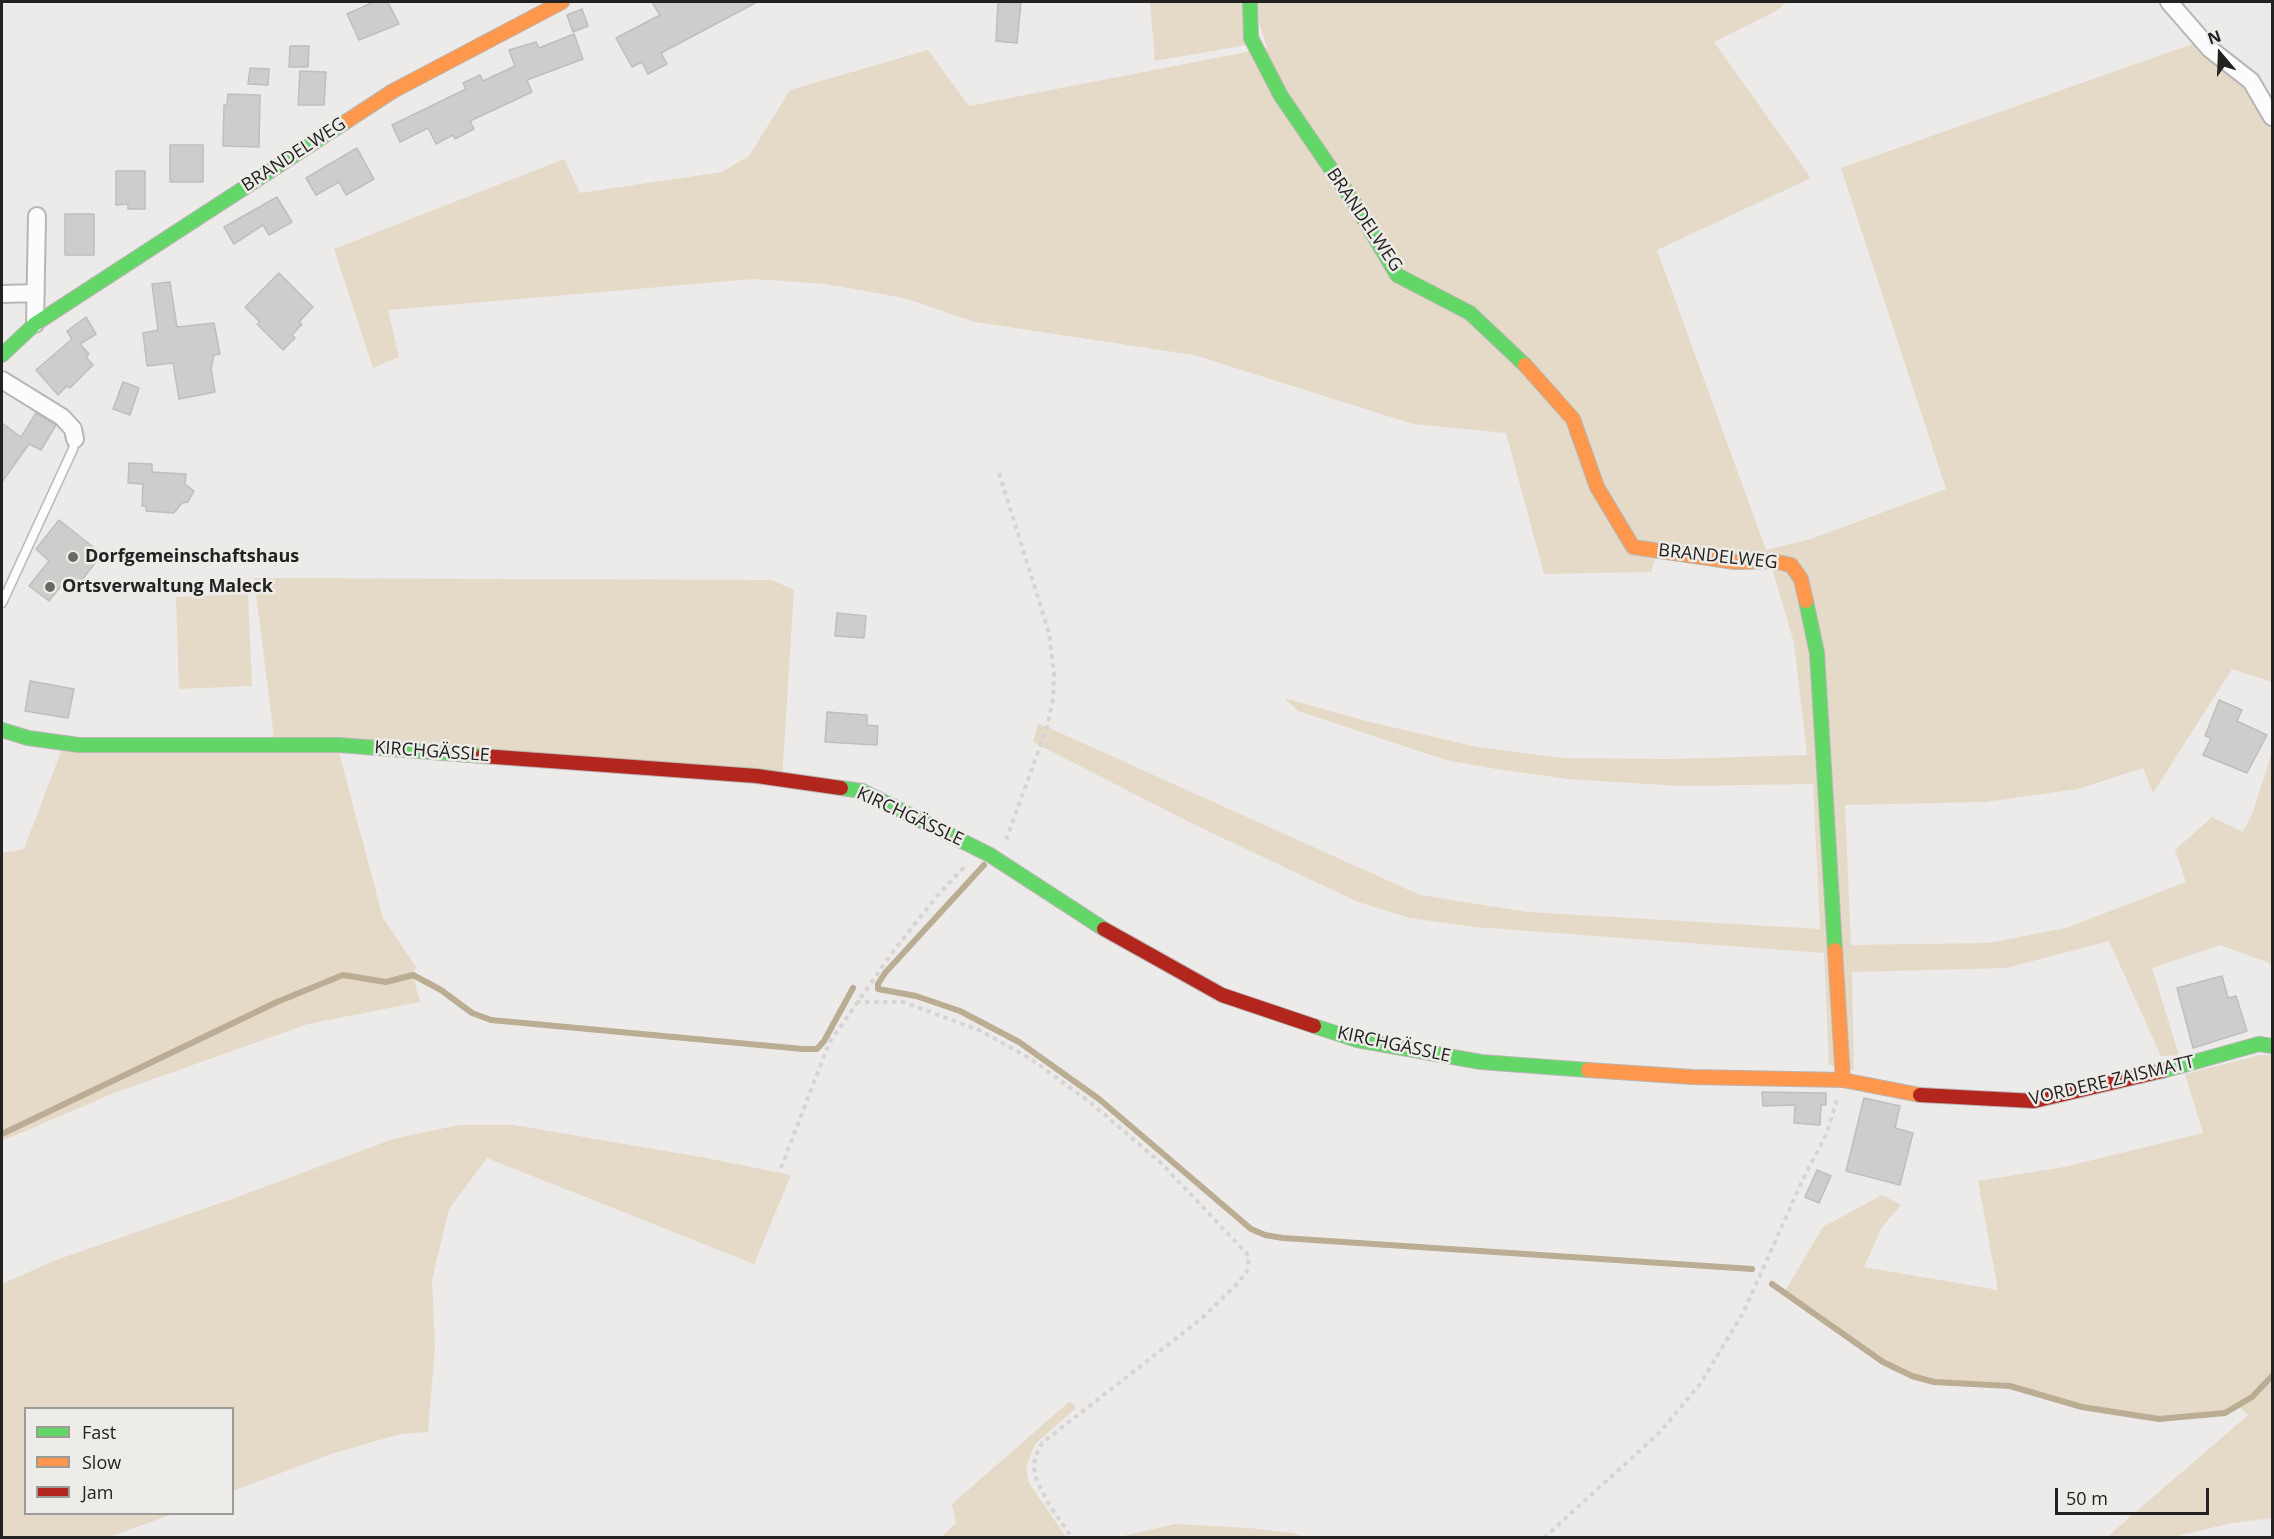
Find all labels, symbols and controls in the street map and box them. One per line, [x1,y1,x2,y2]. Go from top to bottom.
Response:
north arrow [2190,24,2250,84]
text: N [2204,24,2224,50]
street label: BRANDELWEG [238,113,350,197]
street label: BRANDELWEG [1322,164,1406,276]
street label: BRANDELWEG [1657,540,1779,574]
place label: Dorfgemeinschaftshaus [85,546,299,568]
marker: Dorfgemeinschaftshaus [66,550,80,564]
place label: Ortsverwaltung Maleck [62,576,273,598]
marker: Ortsverwaltung Maleck [43,580,57,594]
street label: KIRCHGÄSSLE [374,737,490,767]
street label: KIRCHGÄSSLE [853,783,967,851]
street label: KIRCHGÄSSLE [1335,1022,1453,1068]
street label: VORDERE ZAISMATT [2027,1052,2197,1110]
legend [24,1407,234,1515]
text: Fast [82,1420,116,1444]
text: Slow [82,1450,121,1474]
scale bar [2058,1476,2212,1514]
text: Jam [82,1480,114,1504]
text: 50 m [2066,1486,2108,1510]

